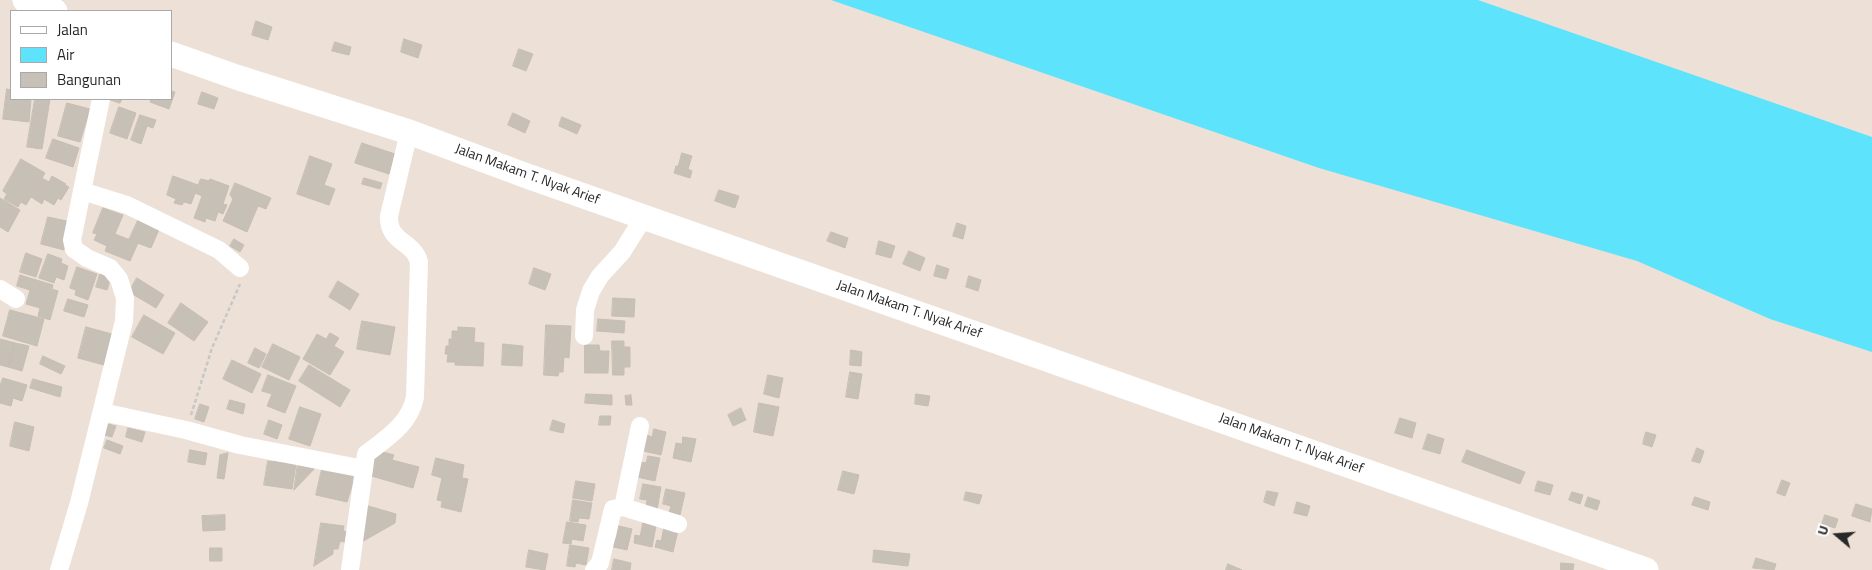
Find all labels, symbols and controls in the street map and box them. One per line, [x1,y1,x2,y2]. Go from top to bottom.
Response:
legend [10,10,172,100]
text: Jalan [57,18,88,41]
text: Air [57,43,74,66]
text: Bangunan [57,68,121,91]
street label: Jalan Makam T. Nyak Arief [452,141,602,209]
street label: Jalan Makam T. Nyak Arief [834,277,984,343]
street label: Jalan Makam T. Nyak Arief [1216,410,1366,478]
north arrow [1812,510,1862,560]
text: U [1811,523,1834,538]

